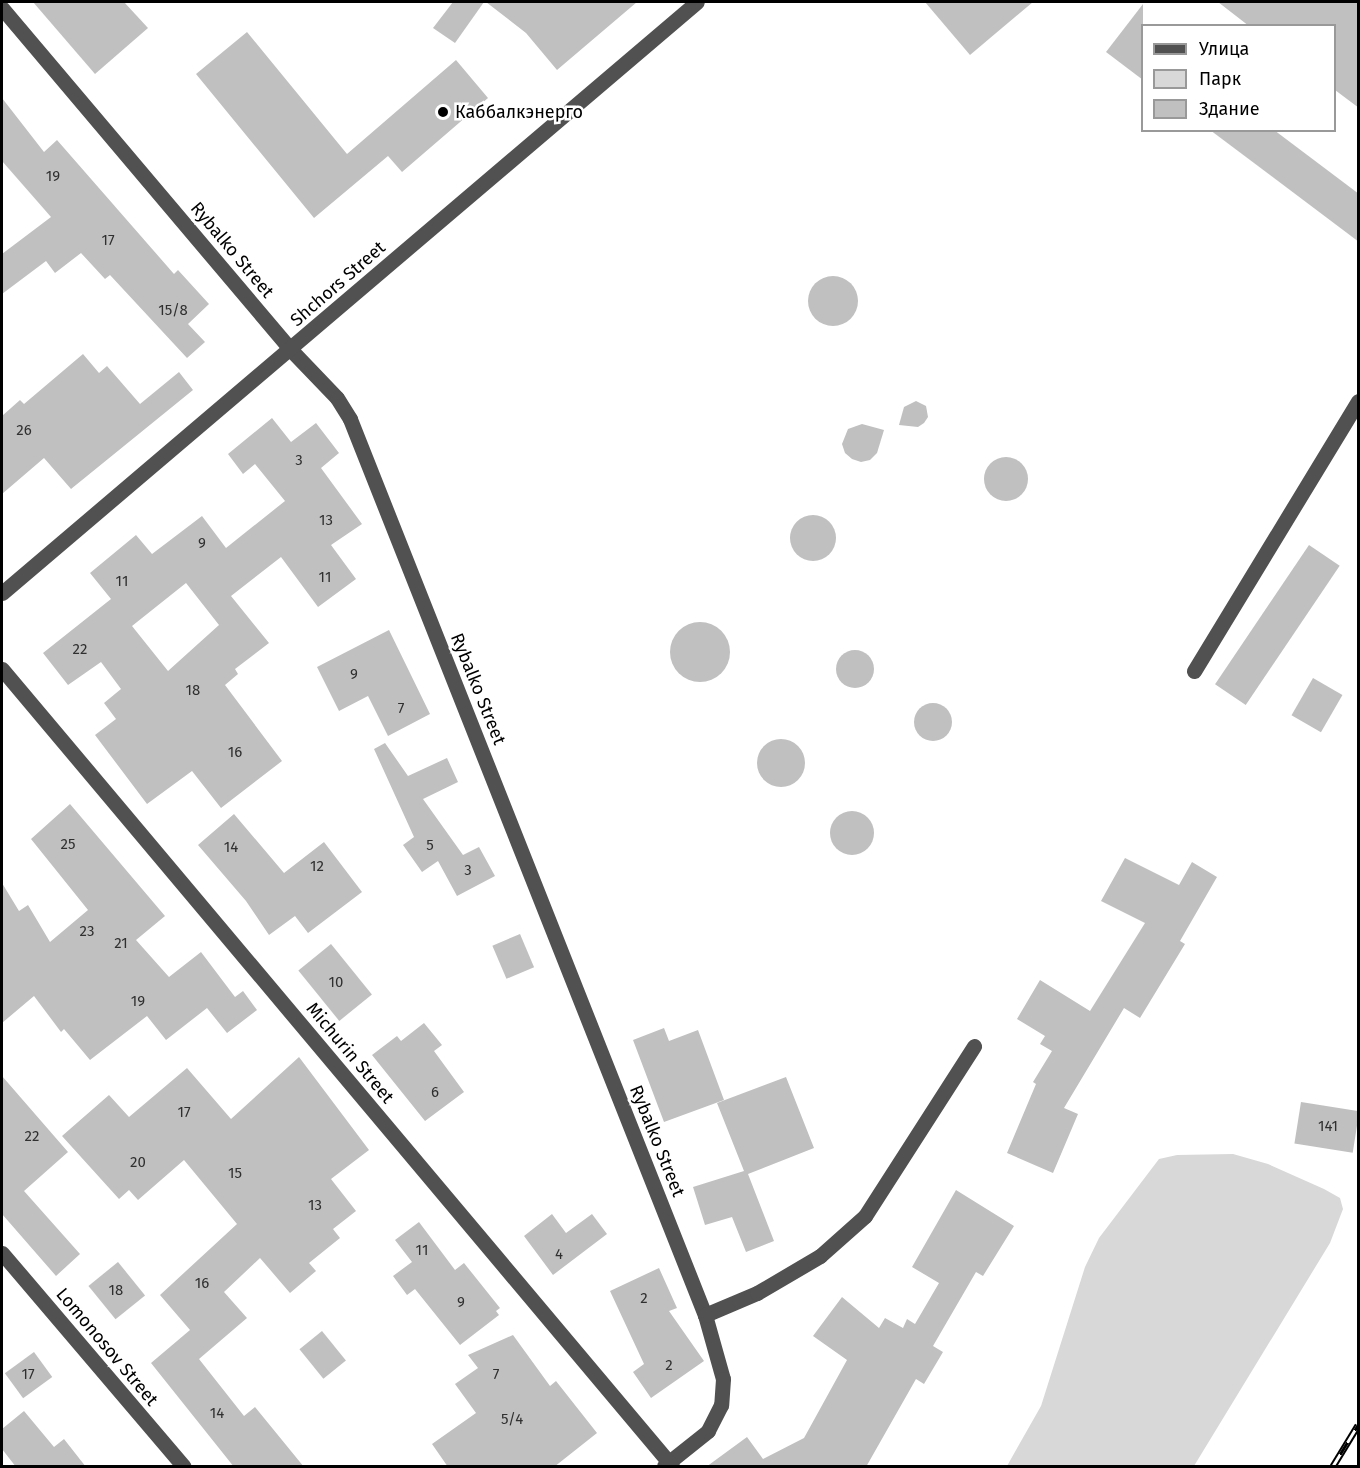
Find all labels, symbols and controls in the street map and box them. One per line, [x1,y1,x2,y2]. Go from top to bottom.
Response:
legend [1141,24,1336,132]
text: Улица [1199,38,1249,60]
text: Парк [1199,68,1241,90]
text: Здание [1199,98,1260,120]
place label: Каббалкэнерго [455,101,583,123]
marker: Каббалкэнерго [436,105,450,119]
house number: 19 [46,168,60,186]
street label: Rybalko Street [186,198,278,302]
house number: 17 [101,232,115,250]
street label: Shchors Street [286,237,390,331]
house number: 15/8 [158,302,188,320]
house number: 26 [16,422,32,440]
house number: 3 [295,452,303,470]
house number: 13 [319,512,333,530]
house number: 9 [198,535,206,553]
house number: 11 [319,569,331,587]
house number: 11 [116,573,128,591]
street label: Rybalko Street [446,630,510,748]
house number: 22 [73,641,87,659]
house number: 9 [350,666,358,684]
house number: 18 [186,682,200,700]
house number: 7 [398,700,404,718]
house number: 16 [228,744,242,762]
house number: 25 [61,836,75,854]
house number: 5 [426,837,434,855]
house number: 14 [224,839,238,857]
house number: 12 [310,858,324,876]
house number: 3 [464,862,472,880]
house number: 23 [80,923,94,941]
house number: 21 [114,935,128,953]
house number: 10 [329,974,343,992]
house number: 19 [131,993,145,1011]
street label: Michurin Street [302,998,398,1108]
street label: Rybalko Street [625,1082,689,1200]
house number: 6 [431,1084,439,1102]
house number: 17 [177,1104,191,1122]
house number: 141 [1318,1118,1338,1136]
house number: 22 [25,1128,39,1146]
house number: 20 [130,1154,146,1172]
house number: 15 [228,1165,242,1183]
house number: 13 [308,1197,322,1215]
house number: 11 [416,1242,428,1260]
house number: 4 [555,1246,563,1264]
house number: 16 [195,1275,209,1293]
house number: 18 [109,1282,123,1300]
street label: Lomonosov Street [51,1284,163,1410]
house number: 2 [640,1290,648,1308]
house number: 9 [457,1294,465,1312]
house number: 2 [665,1357,673,1375]
house number: 17 [21,1366,35,1384]
house number: 7 [493,1366,499,1384]
house number: 14 [210,1405,224,1423]
house number: 5/4 [501,1411,523,1429]

